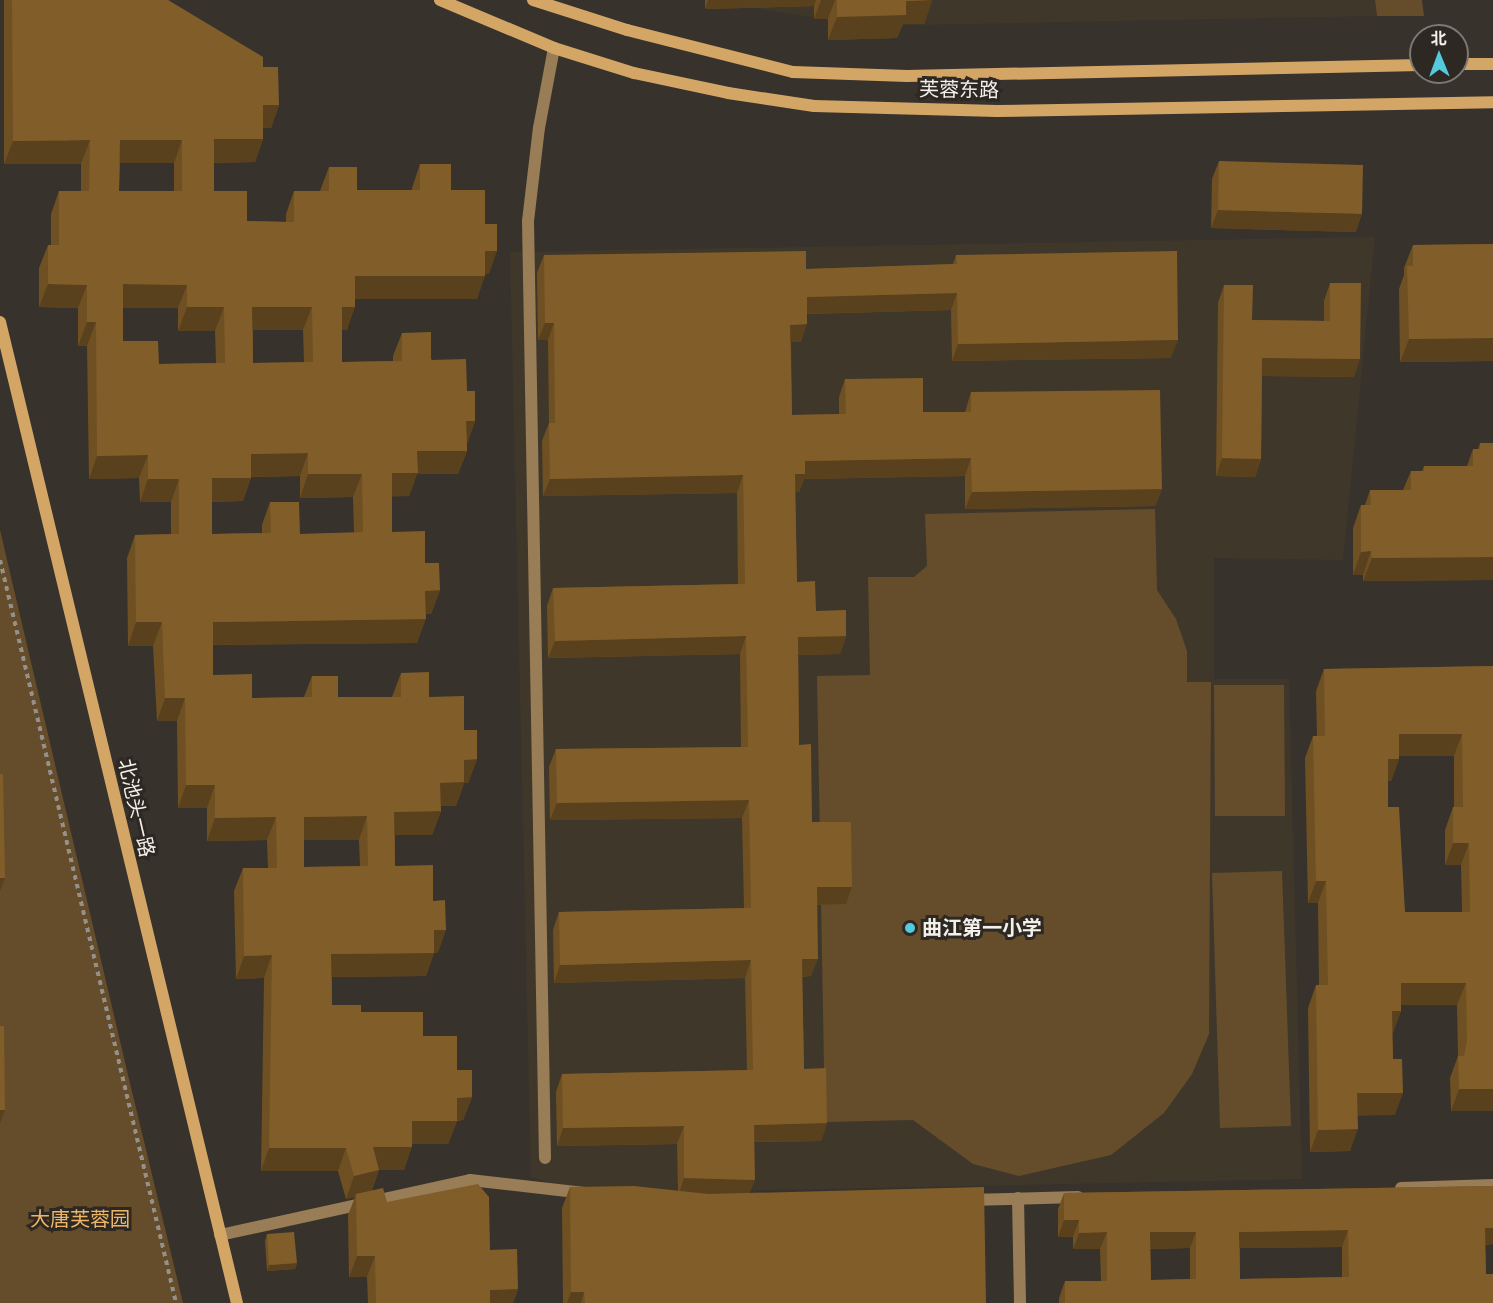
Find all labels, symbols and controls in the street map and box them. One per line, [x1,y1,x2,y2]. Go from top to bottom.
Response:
north arrow [1409,24,1469,84]
text: 北 [1431,28,1447,48]
street label: 芙蓉东路 [919,77,999,103]
street label: 北池头一路 [113,757,159,859]
place label: 曲江第一小学 [922,916,1042,940]
marker: 曲江第一小学 [903,921,917,935]
park label: 大唐芙蓉园 [30,1207,130,1231]

